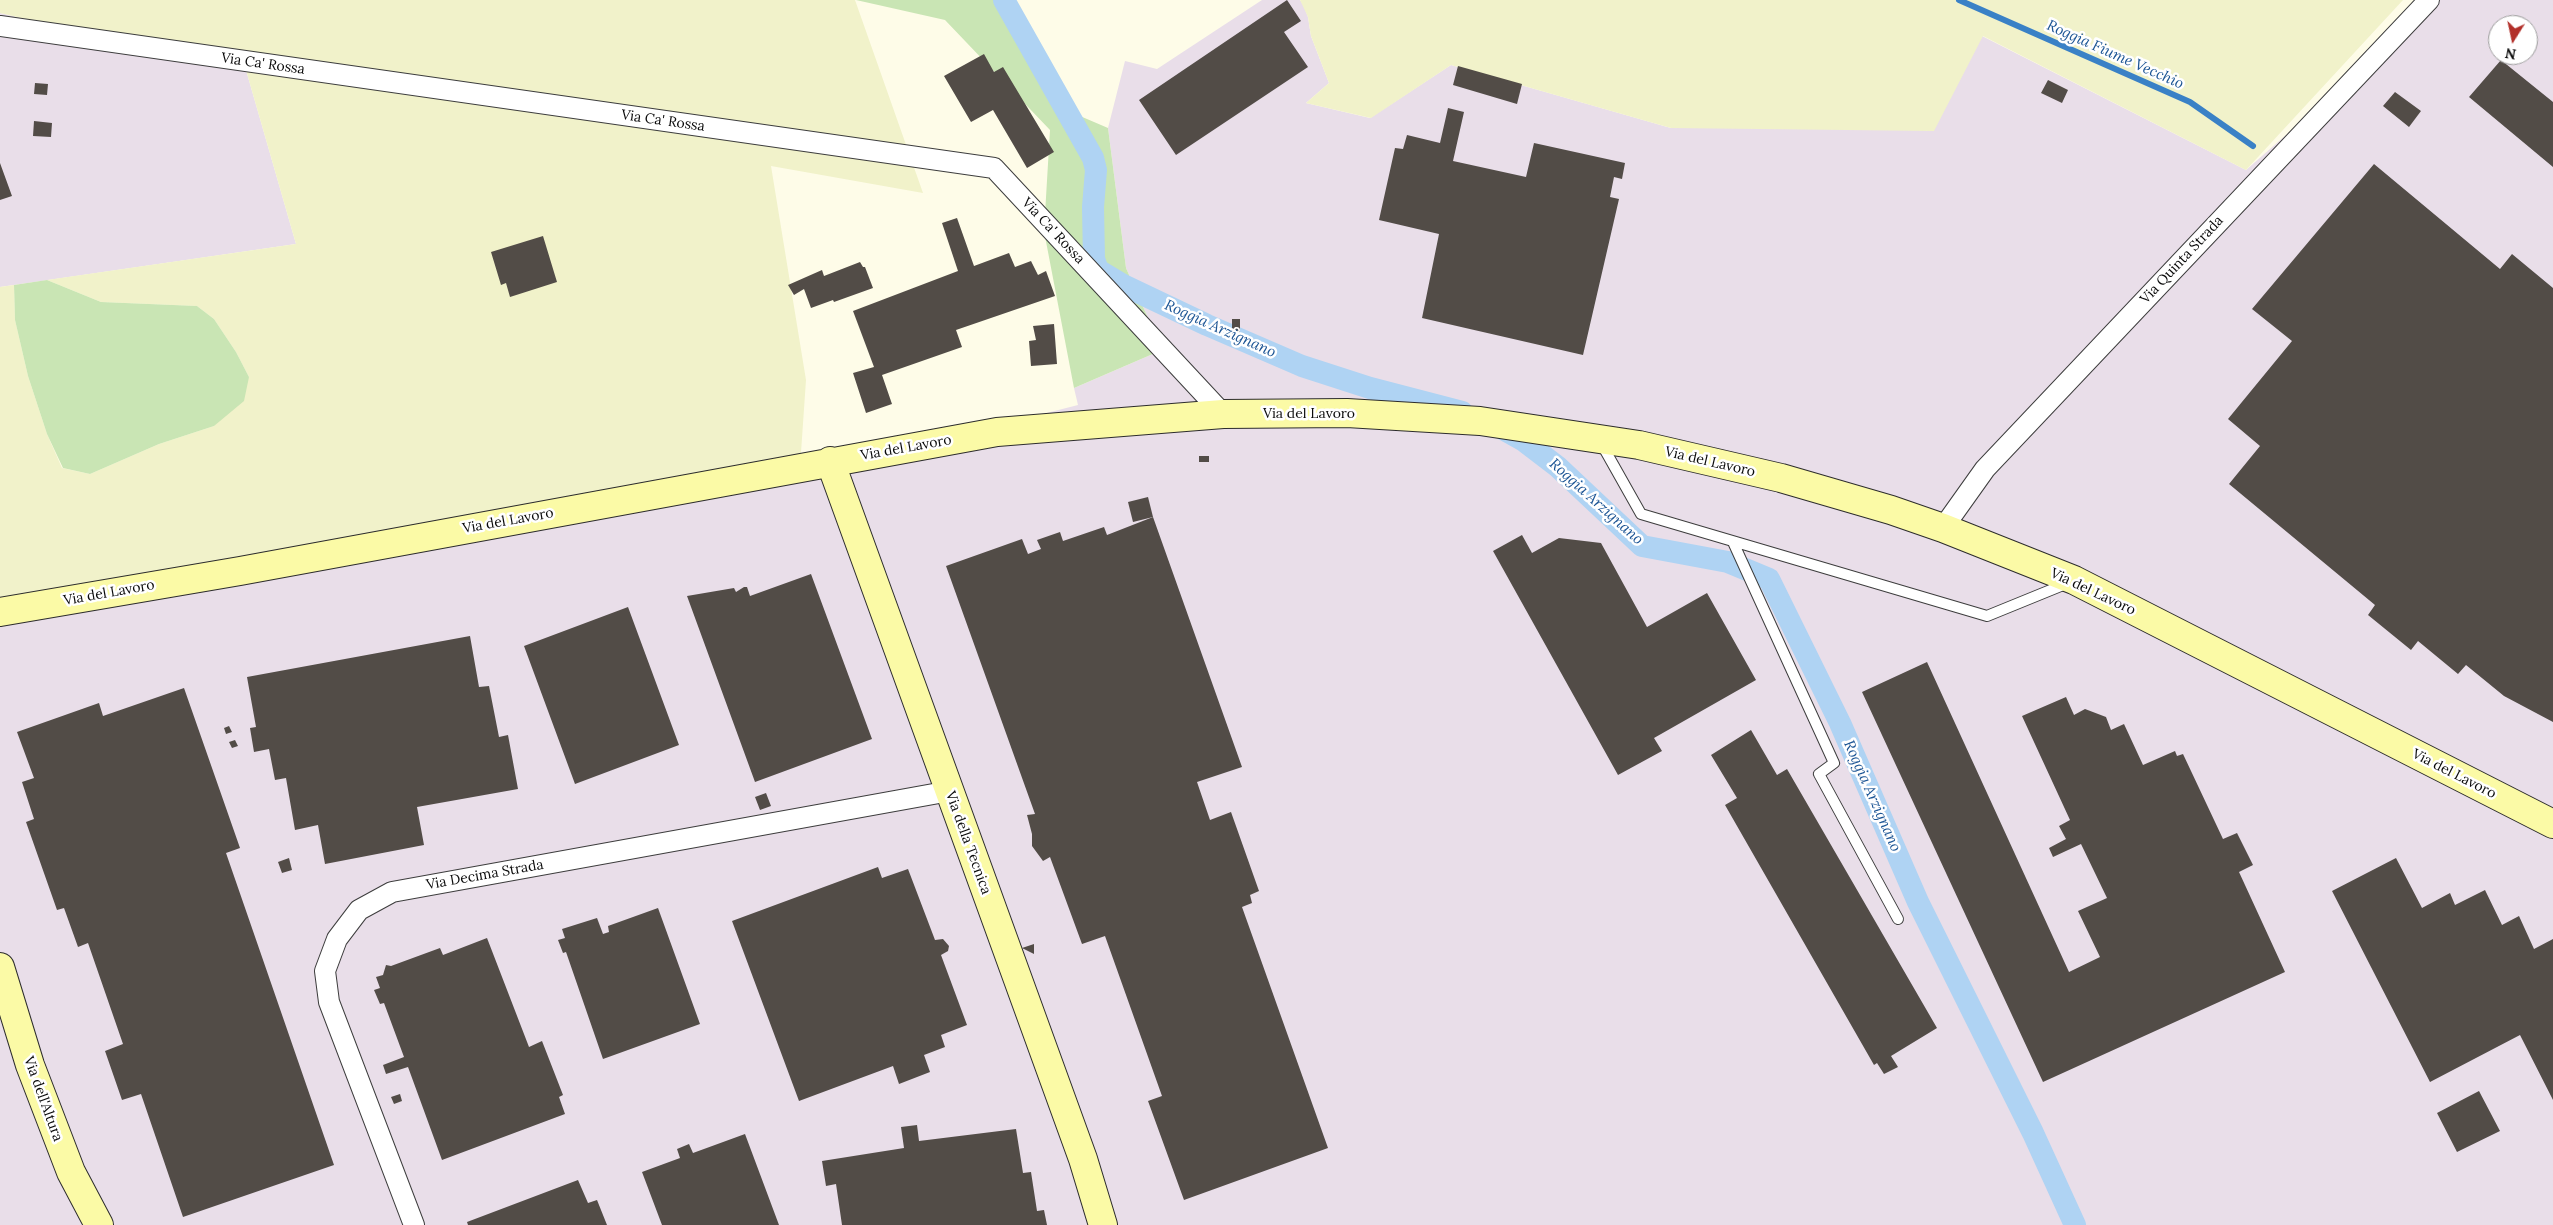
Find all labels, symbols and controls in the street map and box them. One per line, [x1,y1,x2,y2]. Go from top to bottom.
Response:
north arrow [2488,15,2538,65]
water label: Roggia Fiume Vecchio [2044,17,2186,93]
text: N [2504,44,2517,64]
street label: Via Ca' Rossa [220,50,306,78]
street label: Via Ca' Rossa [620,107,706,135]
street label: Via Ca' Rossa [1018,194,1088,268]
street label: Via Quinta Strada [2137,213,2227,307]
water label: Roggia Arzignano [1162,296,1278,362]
street label: Via del Lavoro [1263,406,1355,422]
street label: Via del Lavoro [859,432,953,464]
street label: Via del Lavoro [1663,443,1757,481]
water label: Roggia Arzignano [1545,455,1647,549]
street label: Via del Lavoro [461,505,555,537]
street label: Via del Lavoro [2048,565,2138,619]
street label: Via del Lavoro [62,577,156,609]
water label: Roggia Arzignano [1839,738,1905,854]
street label: Via del Lavoro [2409,746,2499,802]
street label: Via della Tecnica [942,789,994,897]
street label: Via Decima Strada [425,856,545,894]
street label: Via dell'Altura [20,1054,66,1144]

